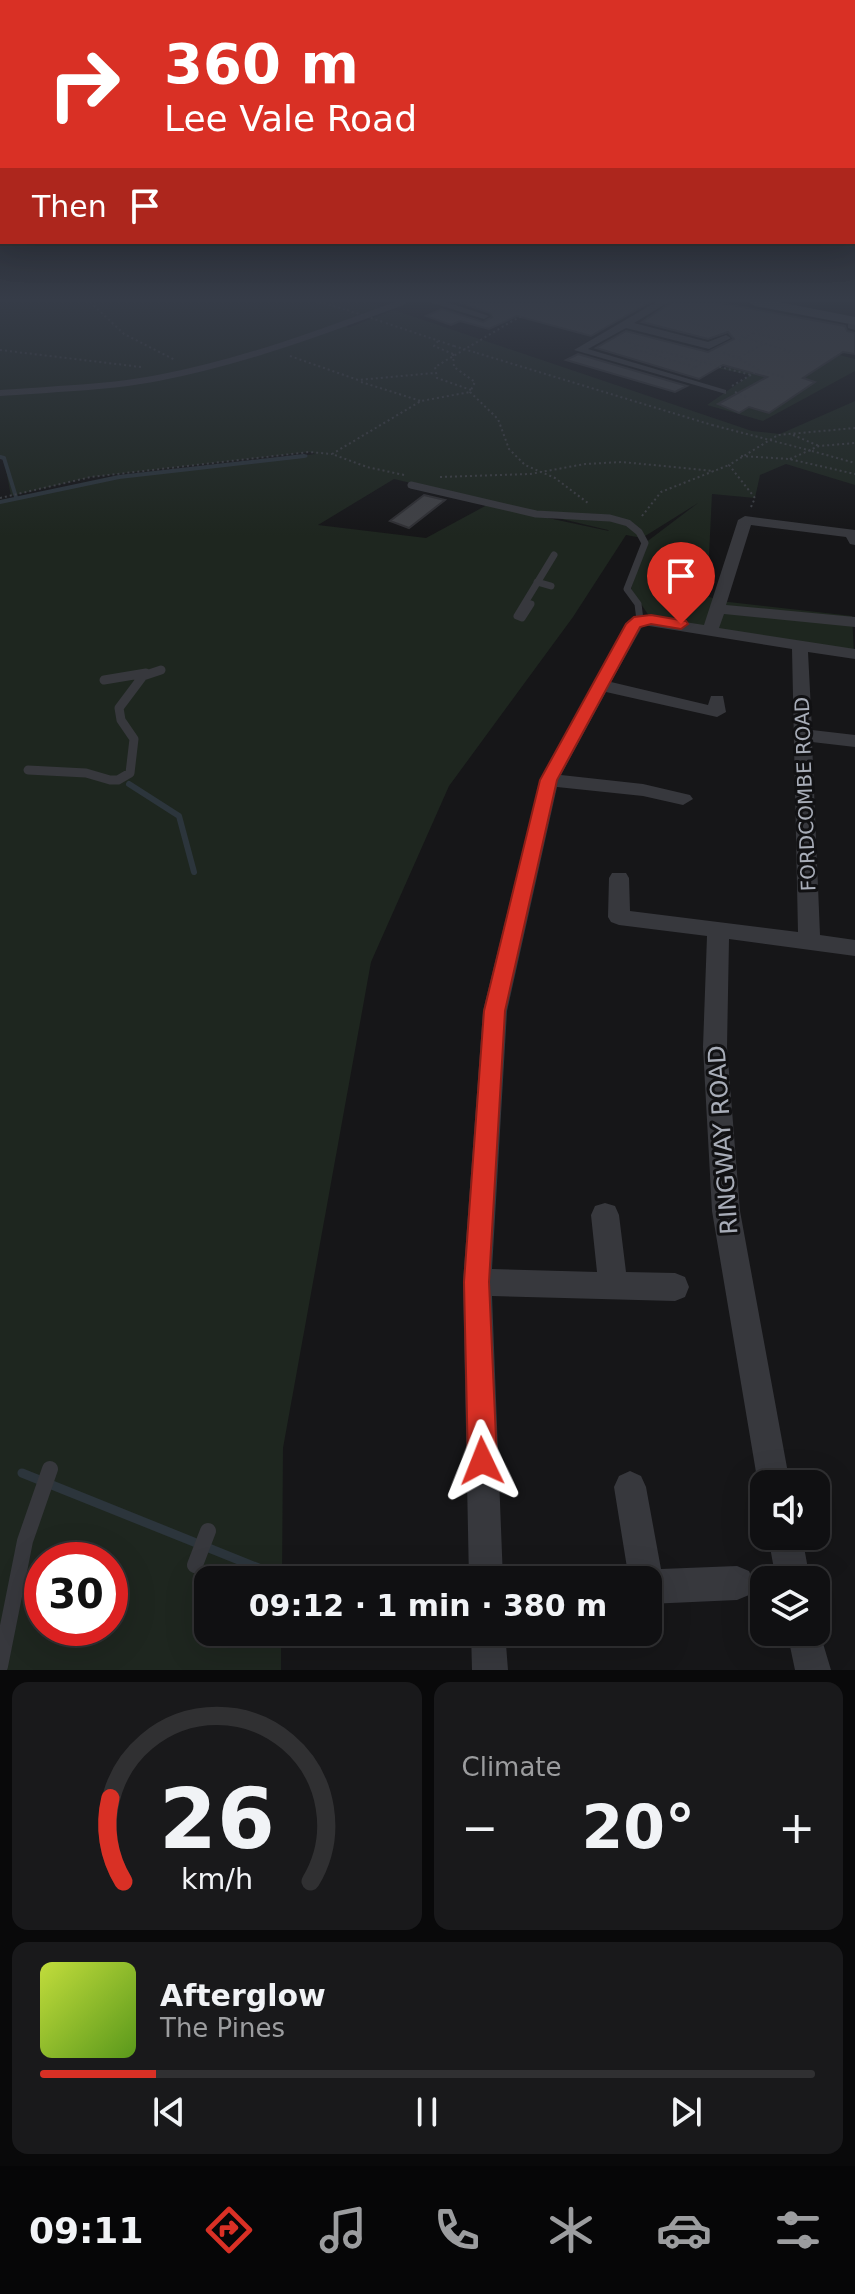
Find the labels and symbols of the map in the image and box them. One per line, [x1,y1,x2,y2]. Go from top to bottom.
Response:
pin [647,542,715,624]
street label: FORDCOMBE ROAD [790,696,820,892]
street label: RINGWAY ROAD [702,1044,744,1236]
position arrow [440,1419,524,1503]
speed limit sign: 30 [24,1542,128,1646]

